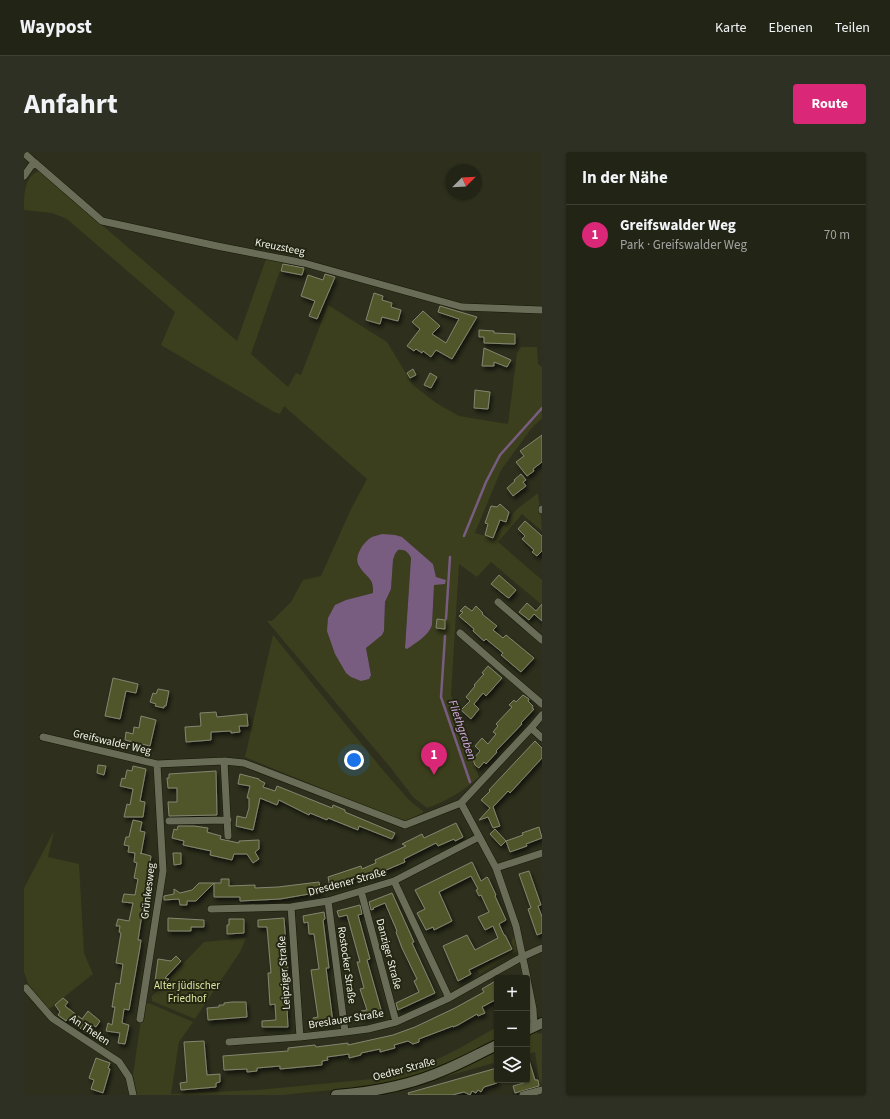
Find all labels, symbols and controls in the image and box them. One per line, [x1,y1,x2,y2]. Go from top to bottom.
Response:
text: Waypost [20,14,92,41]
text: Karte [715,18,747,38]
text: Ebenen [769,18,813,38]
text: Teilen [835,18,870,38]
text: Anfahrt [24,84,118,124]
button: Route [793,84,866,124]
north arrow [446,164,482,200]
text: In der Nähe [582,166,668,190]
text: Greifswalder Weg [620,215,736,236]
text: 1 [592,226,598,244]
text: 70 m [824,226,850,244]
street label: Kreuzsteeg [254,235,307,259]
text: Park · Greifswalder Weg [620,236,747,254]
water label: Fliethgraben [444,698,480,762]
street label: Greifswalder Weg [71,726,153,758]
pin: 1 [421,742,447,775]
your location [344,750,364,770]
street label: Grünkesweg [137,862,159,920]
street label: Dresdener Straße [307,864,388,900]
street label: Danziger Straße [372,917,406,992]
street label: Rostocker Straße [334,925,360,1005]
street label: Leipziger Straße [274,935,294,1010]
map controls [494,975,530,1083]
button: + [494,975,530,1011]
park label: Alter jüdischer Friedhof [154,978,220,1006]
street label: Breslauer Straße [307,1006,385,1032]
street label: An Thelen [67,1011,113,1049]
button: − [494,1011,530,1047]
button: layers [494,1047,530,1083]
street label: Oedter Straße [371,1053,437,1085]

